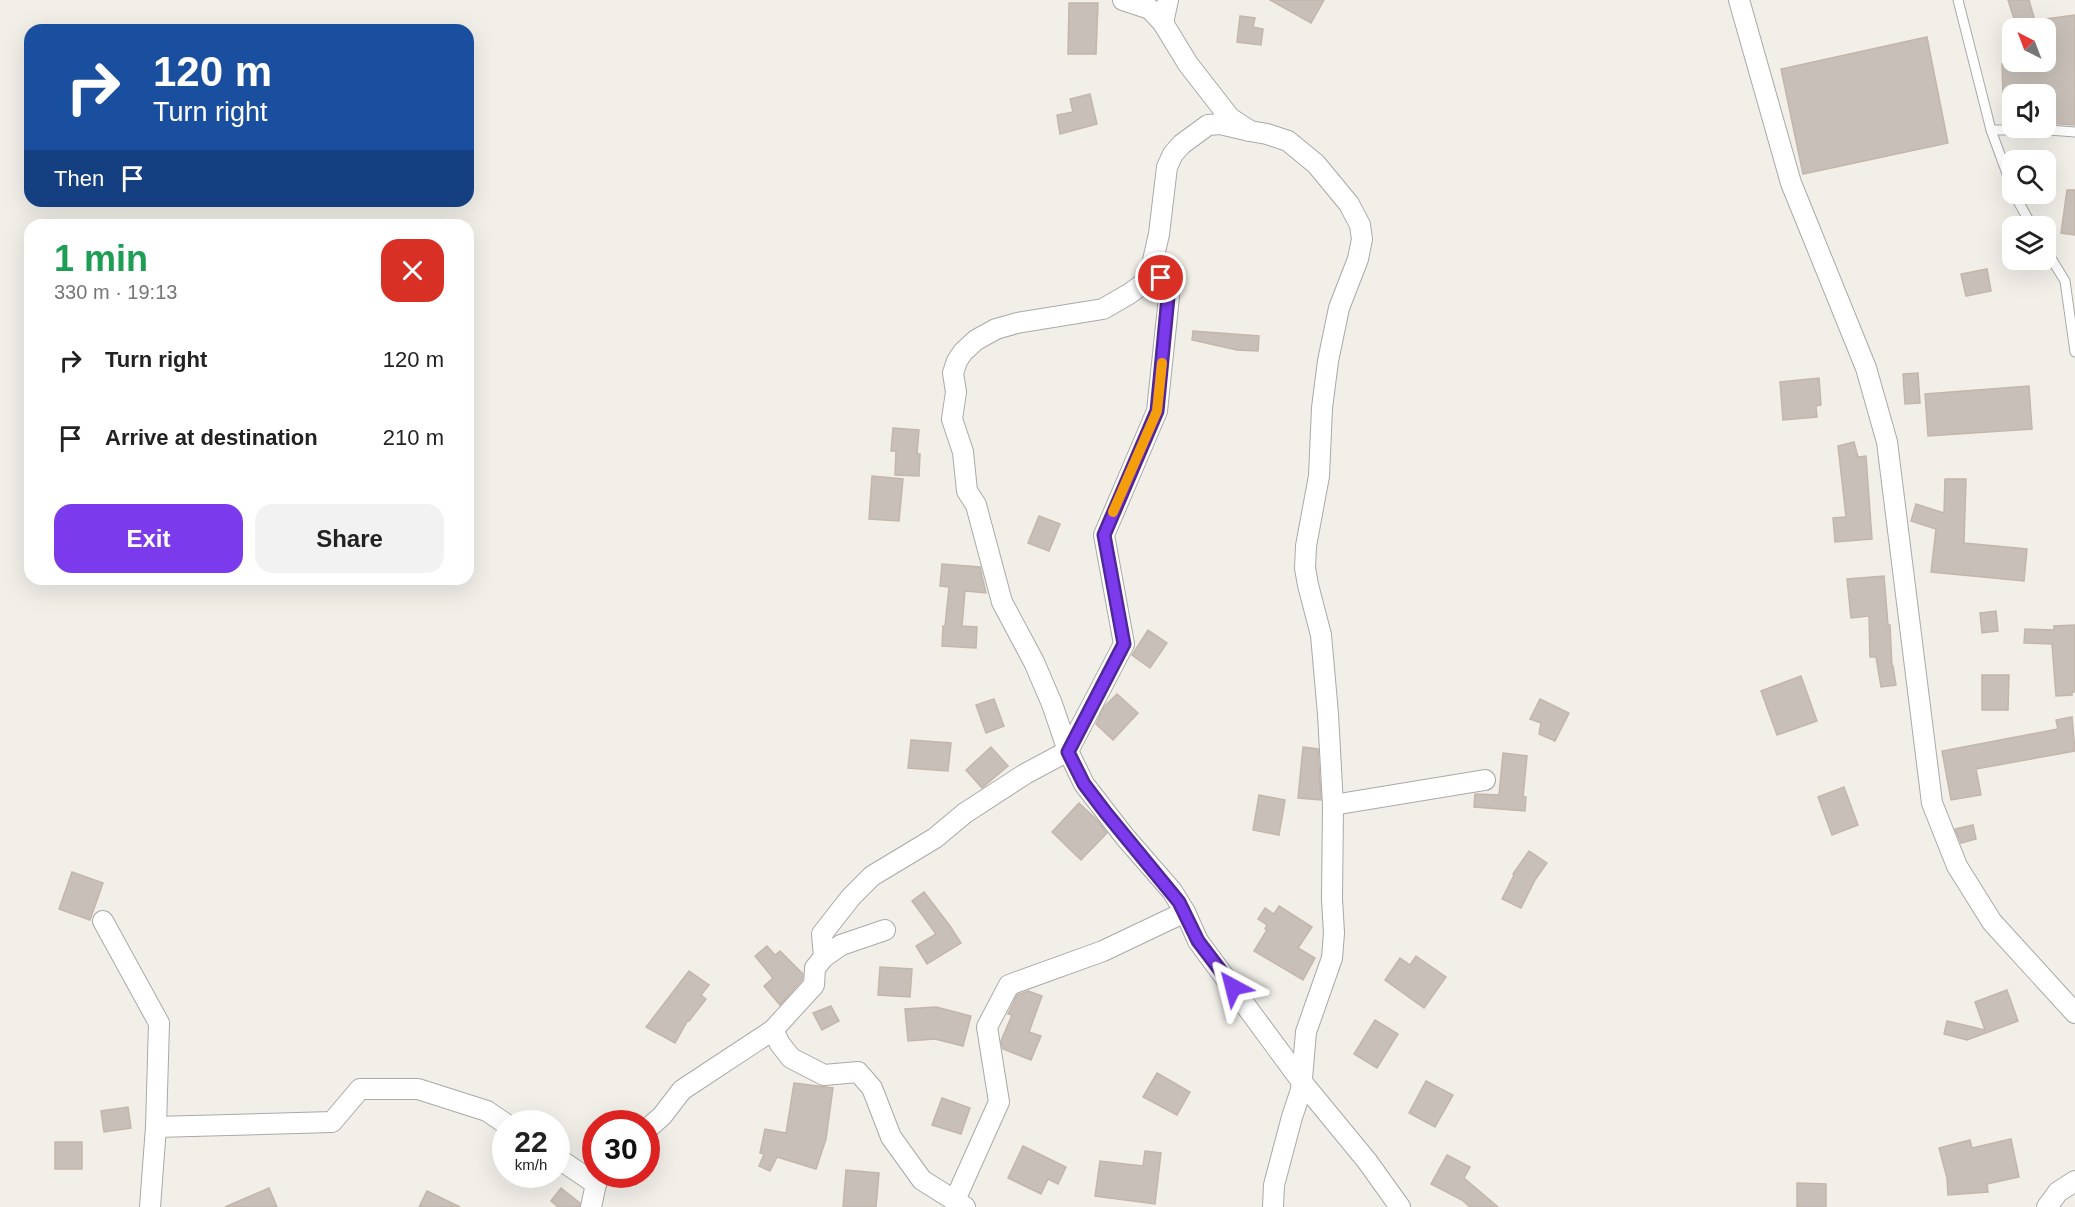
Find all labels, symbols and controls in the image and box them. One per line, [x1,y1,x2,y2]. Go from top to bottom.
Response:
north arrow [2002,18,2056,72]
map controls [2002,18,2056,270]
icon: right [54,48,132,126]
text: 120 m [153,48,272,95]
button: sound [2002,84,2056,138]
text: Turn right [153,97,268,127]
button: search [2002,150,2056,204]
icon: arrive [116,162,149,195]
text: Then [54,166,104,191]
button: layers [2002,216,2056,270]
text: 1 min [54,238,148,279]
button: close [381,239,444,302]
pin [1135,252,1186,303]
icon: arrive [1144,261,1177,294]
text: 330 m · 19:13 [54,281,177,303]
icon: right [54,344,87,377]
text: Turn right [105,347,207,372]
text: 120 m [383,347,444,372]
icon: arrive [54,422,87,455]
text: Arrive at destination [105,425,318,450]
text: 210 m [383,425,444,450]
button: Exit [54,504,243,573]
button: Share [255,504,444,573]
position arrow [1201,955,1265,1019]
speed limit sign: 30 [582,1110,660,1188]
text: 22 [514,1125,548,1158]
text: km/h [515,1156,547,1173]

